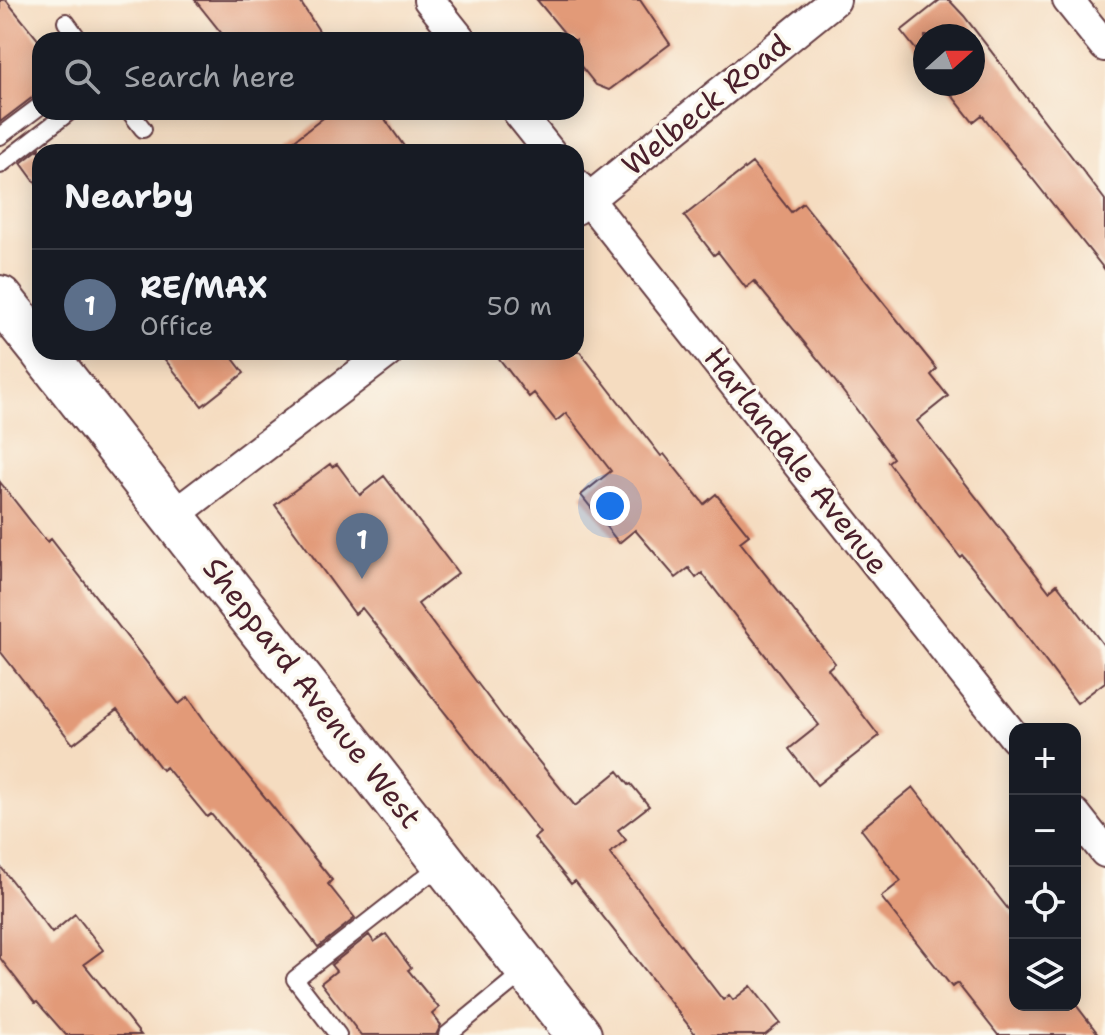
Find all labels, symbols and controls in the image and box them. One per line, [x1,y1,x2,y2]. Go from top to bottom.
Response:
street label: Welbeck Road [613,24,798,185]
north arrow [913,24,985,96]
search box [32,32,584,120]
icon: search [60,54,104,98]
text: Search here [124,56,295,97]
text: Nearby [64,173,194,219]
text: RE/MAX [140,267,267,308]
text: 1 [84,288,96,323]
text: 50 m [487,288,552,323]
text: Office [140,308,213,343]
street label: Harlandale Avenue [695,338,898,583]
your location [590,486,630,526]
pin: 1 [336,513,388,579]
street label: Sheppard Avenue West [194,549,431,837]
map controls [1009,723,1081,1011]
button: + [1009,723,1081,795]
button: − [1009,795,1081,867]
button: locate [1009,867,1081,939]
button: layers [1009,939,1081,1011]

